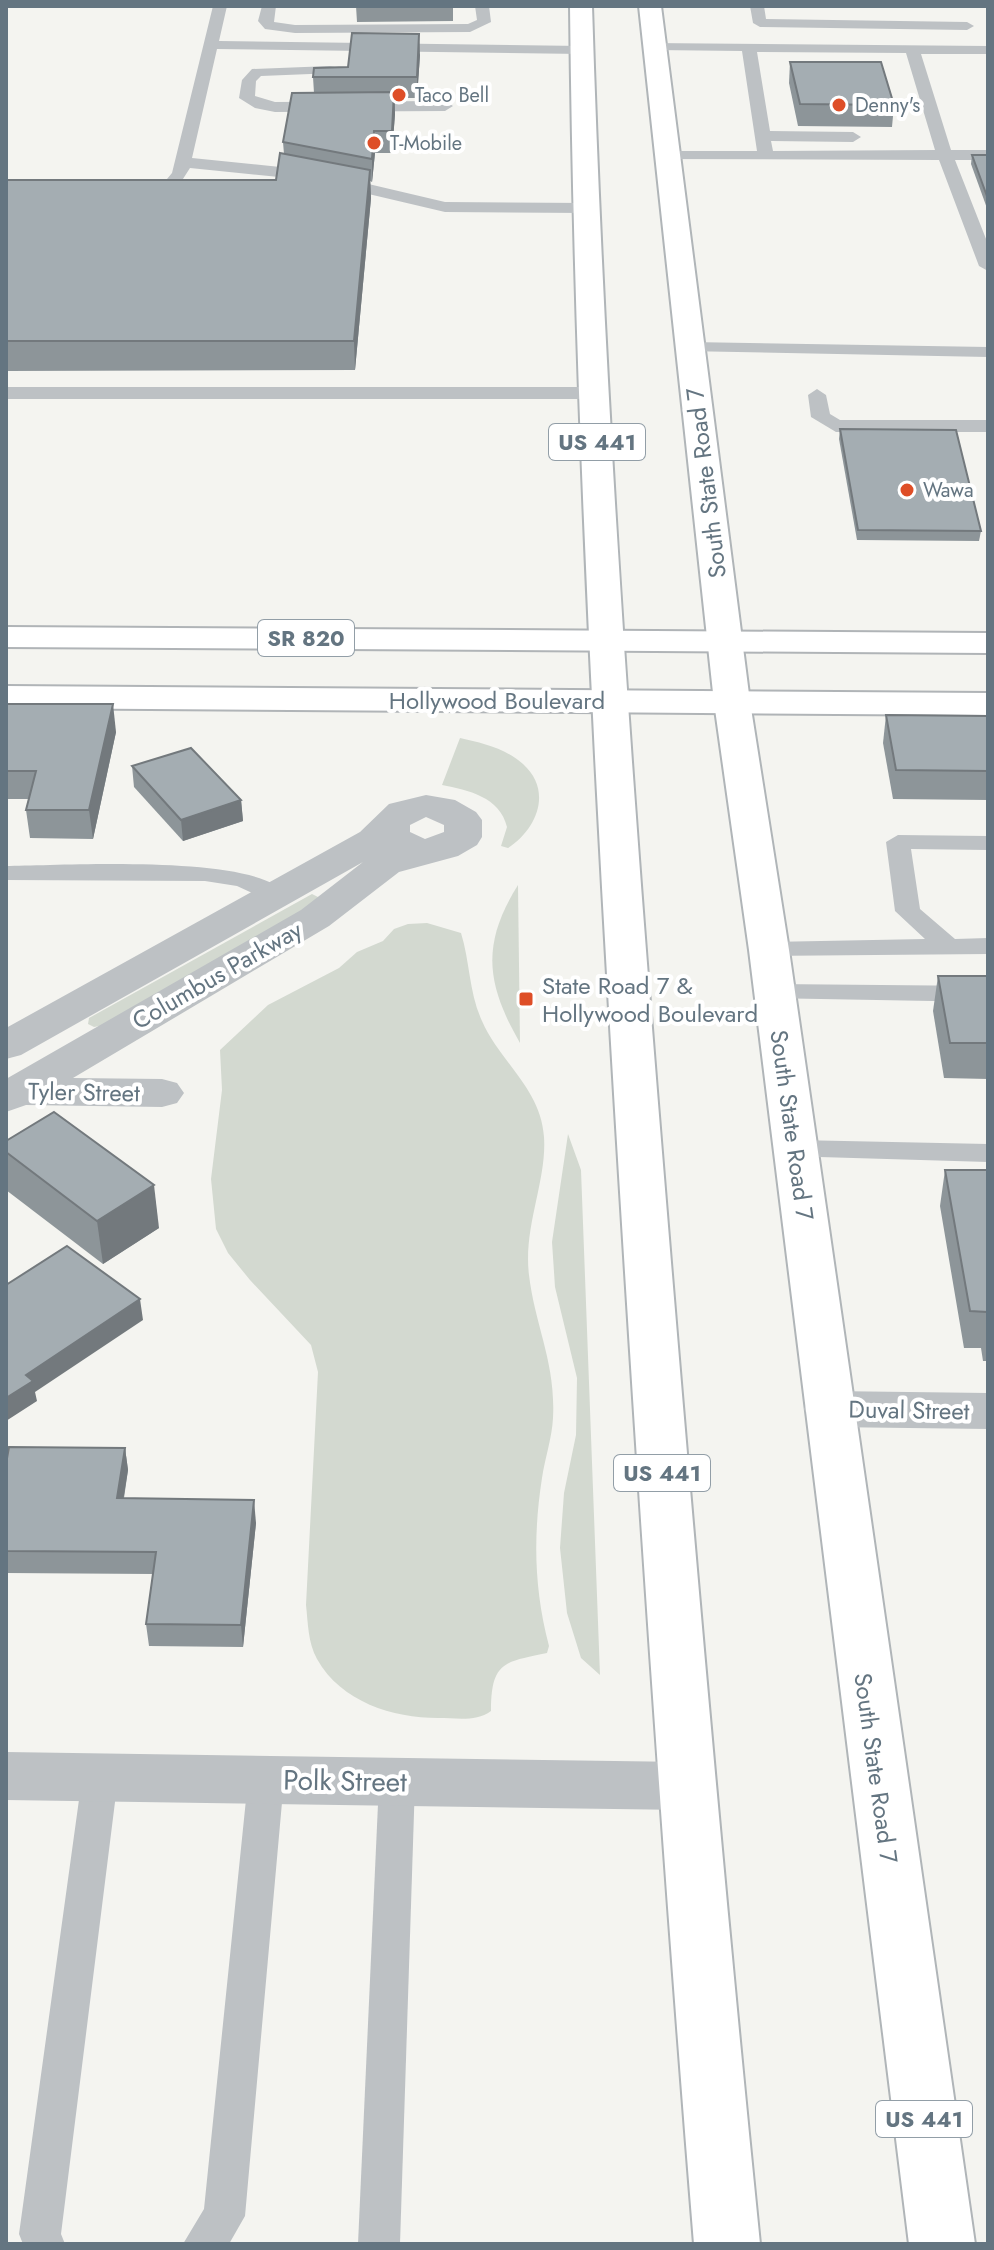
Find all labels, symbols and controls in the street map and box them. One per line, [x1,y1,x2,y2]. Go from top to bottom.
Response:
place label: Taco Bell [415,81,489,110]
marker: Taco Bell [390,86,408,104]
place label: Denny's [855,91,920,120]
marker: Denny's [830,96,848,114]
place label: T-Mobile [390,129,462,158]
marker: T-Mobile [365,134,383,152]
street label: South State Road 7 [677,385,735,580]
road number: US 441 [549,424,645,460]
place label: Wawa [923,476,974,505]
marker: Wawa [898,481,916,499]
road number: SR 820 [258,620,354,656]
street label: Hollywood Boulevard [389,683,605,718]
street label: Columbus Parkway [126,912,309,1038]
place label: State Road 7 & Hollywood Boulevard [542,968,758,1031]
marker: State Road 7 & Hollywood Boulevard [517,990,535,1008]
street label: South State Road 7 [761,1028,823,1223]
street label: Tyler Street [28,1074,140,1110]
street label: Duval Street [848,1391,970,1429]
road number: US 441 [614,1455,710,1491]
street label: South State Road 7 [845,1671,907,1866]
street label: Polk Street [283,1759,408,1803]
road number: US 441 [876,2101,972,2137]

